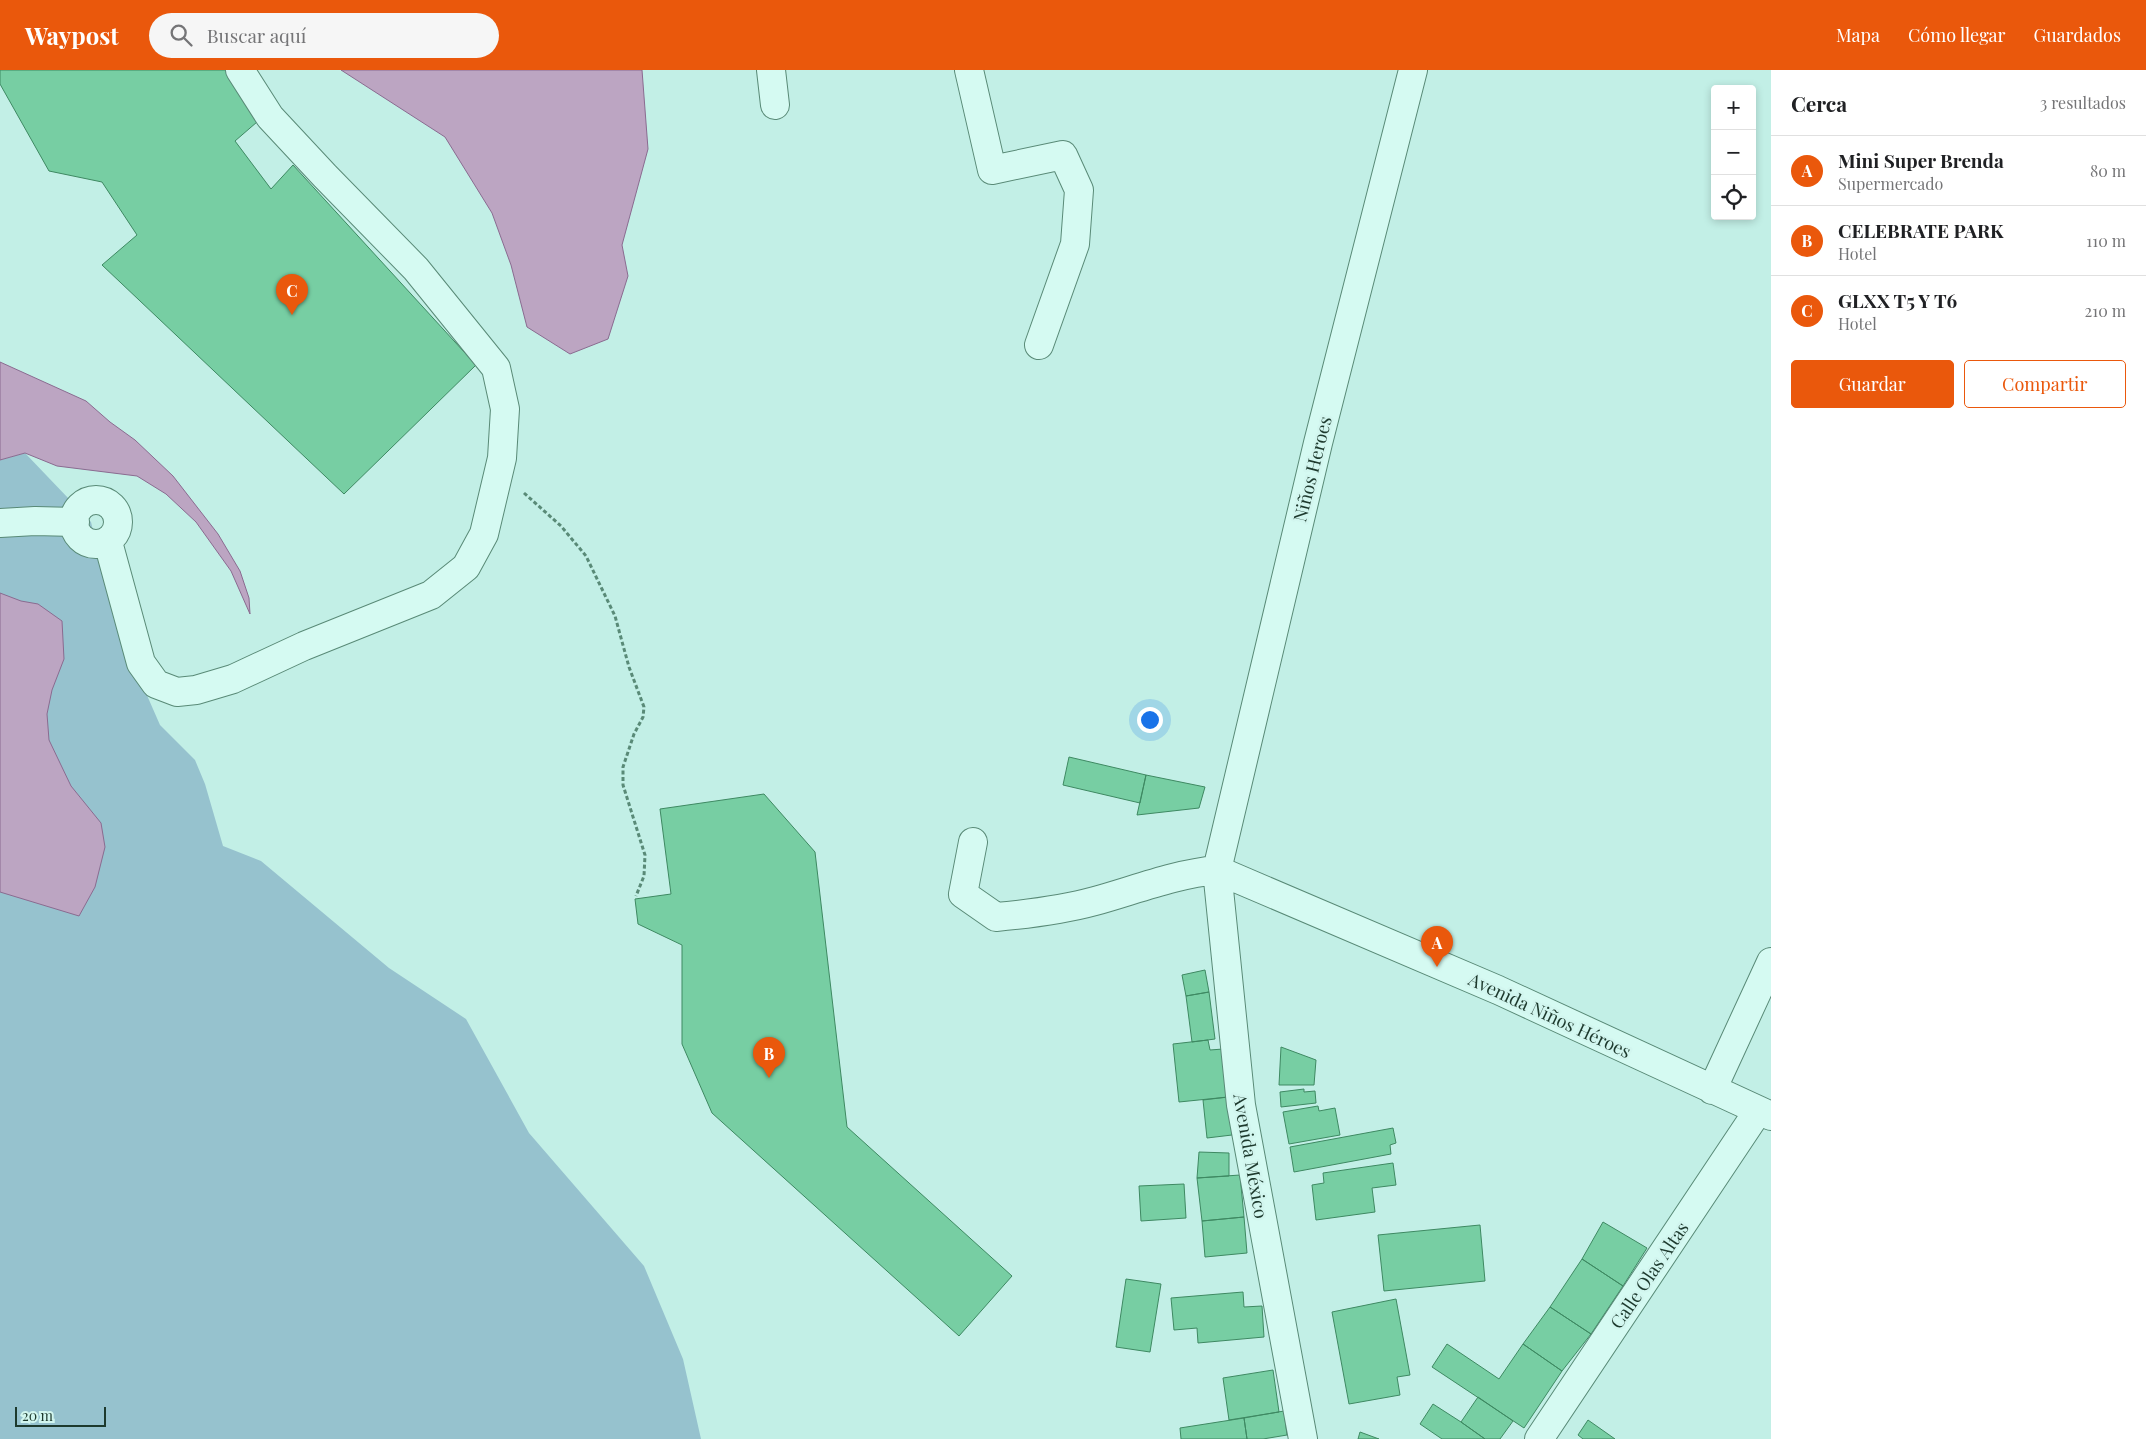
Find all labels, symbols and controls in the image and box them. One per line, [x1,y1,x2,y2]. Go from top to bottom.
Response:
search box [149,13,499,58]
text: Waypost [25,19,119,51]
icon: search [167,21,195,49]
text: Buscar aquí [207,22,306,48]
text: Mapa [1836,23,1880,47]
text: Cómo llegar [1908,23,2005,47]
text: Guardados [2033,23,2121,47]
map controls [1711,85,1756,220]
button: + [1711,85,1756,130]
text: Cerca [1791,89,1847,117]
text: 3 resultados [2040,92,2126,113]
button: − [1711,130,1756,175]
text: Mini Super Brenda [1838,147,2004,173]
text: A [1802,160,1812,181]
text: 80 m [2090,160,2126,181]
text: Supermercado [1838,173,1943,194]
button: locate [1711,175,1756,220]
text: CELEBRATE PARK [1838,217,2004,243]
text: B [1802,230,1812,251]
text: 110 m [2086,230,2126,251]
text: Hotel [1838,243,1877,264]
pin: C [276,274,308,315]
text: GLXX T5 Y T6 [1838,287,1957,313]
text: C [1801,300,1813,321]
text: 210 m [2085,300,2126,321]
text: Hotel [1838,313,1877,334]
button: Guardar [1791,360,1954,408]
button: Compartir [1964,360,2126,408]
street label: Niños Heroes [1287,414,1337,524]
your location [1137,707,1163,733]
pin: A [1421,926,1453,967]
street label: Avenida Niños Héroes [1464,966,1635,1063]
pin: B [753,1037,785,1078]
street label: Avenida México [1228,1091,1274,1220]
street label: Calle Olas Altas [1604,1217,1694,1333]
scale bar [15,1404,106,1427]
text: 20 m [22,1406,53,1425]

